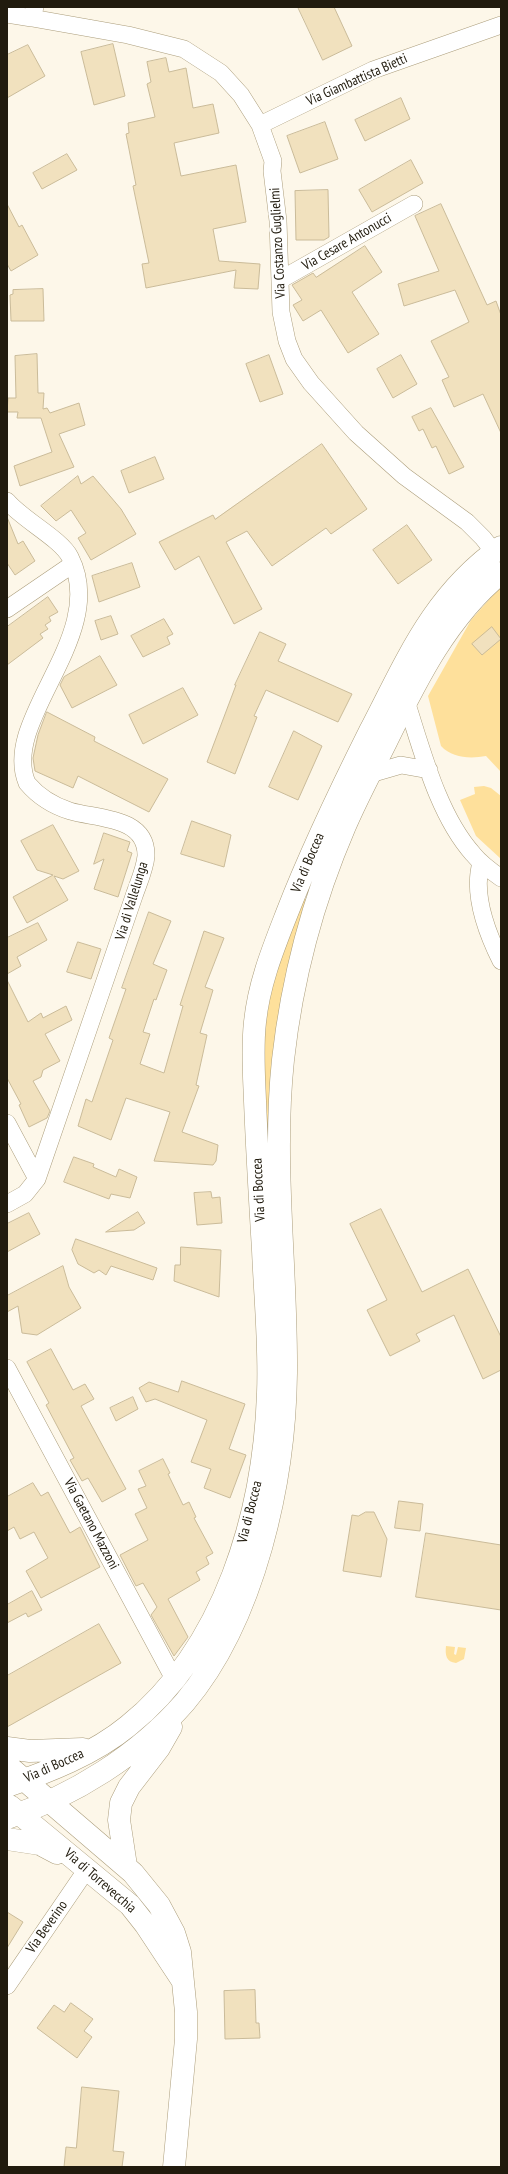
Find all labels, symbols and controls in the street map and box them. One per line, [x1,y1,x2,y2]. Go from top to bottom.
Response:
street label: Via Giambattista Bietti [304,50,410,110]
street label: Via Costanzo Guglielmi [267,187,289,299]
street label: Via Cesare Antonucci [299,210,395,274]
street label: Via di Boccea [288,830,328,896]
street label: Via di Vallelunga [112,860,152,942]
street label: Via di Boccea [249,1158,269,1222]
street label: Via Gaetano Mazzoni [60,1476,122,1572]
street label: Via di Boccea [234,1479,266,1545]
street label: Via di Boccea [21,1745,87,1787]
street label: Via di Torrevecchia [61,1845,139,1917]
street label: Via Beverino [23,1897,71,1957]

